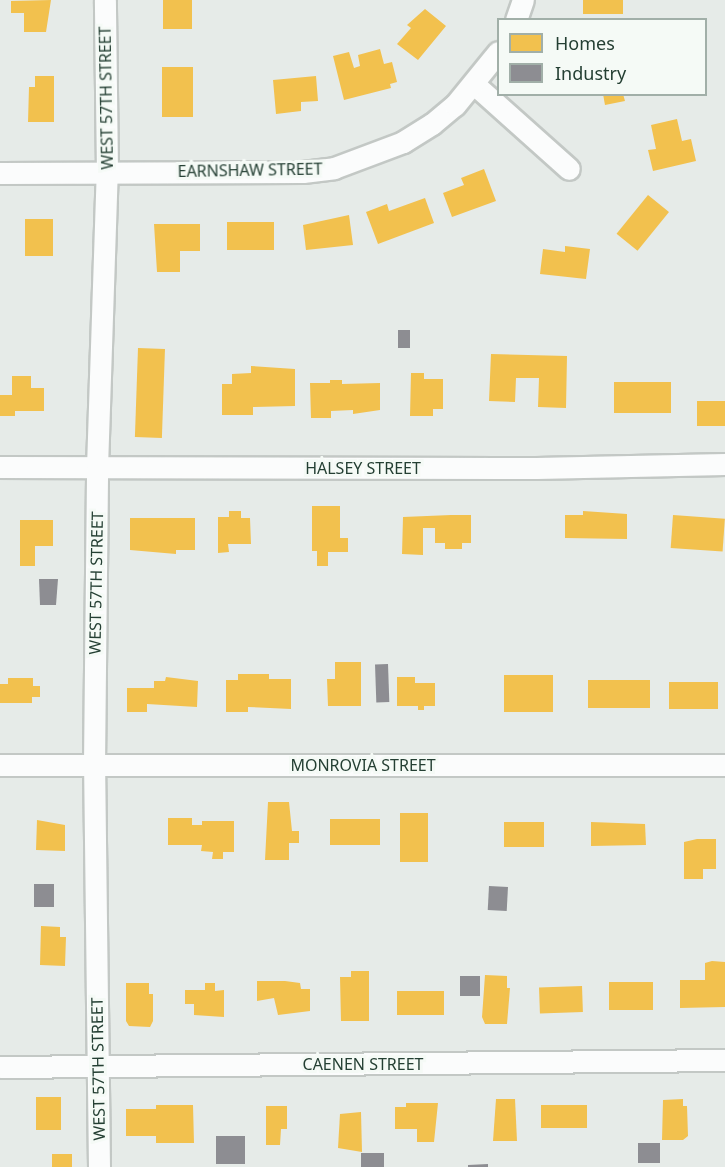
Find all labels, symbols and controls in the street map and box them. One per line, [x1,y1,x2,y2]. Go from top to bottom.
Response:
legend [497,18,707,96]
street label: WEST 57TH STREET [95,26,117,170]
text: Homes [555,31,615,55]
text: Industry [555,61,626,85]
street label: EARNSHAW STREET [177,159,323,181]
street label: HALSEY STREET [305,458,421,478]
street label: WEST 57TH STREET [85,511,107,655]
street label: MONROVIA STREET [290,755,436,775]
street label: WEST 57TH STREET [87,997,109,1141]
street label: CAENEN STREET [303,1054,423,1074]

